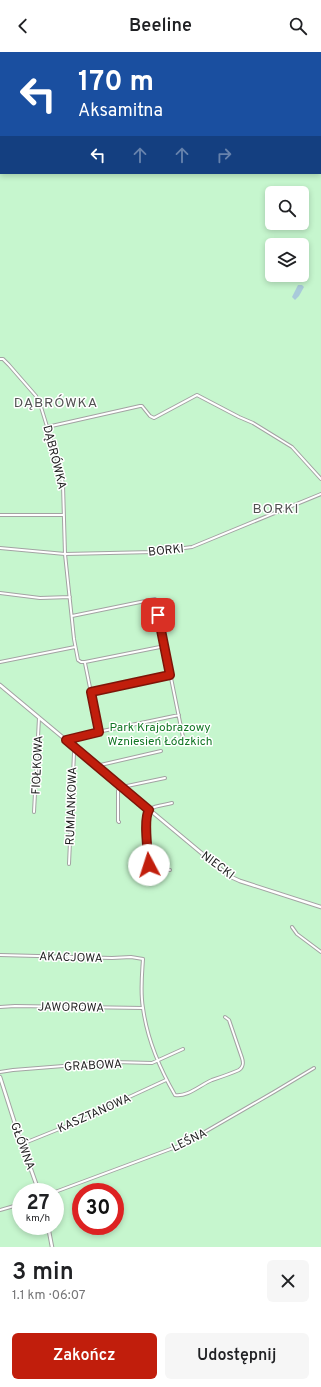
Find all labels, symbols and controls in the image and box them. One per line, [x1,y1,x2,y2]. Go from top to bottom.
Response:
icon: back [12,15,34,37]
text: Beeline [129,15,192,38]
icon: search [287,15,309,37]
text: 170 m [78,65,154,101]
icon: left [12,68,64,120]
text: Aksamitna [78,100,163,123]
icon: left [87,144,109,166]
icon: ahead [129,144,151,166]
icon: ahead [171,144,193,166]
icon: right [213,144,235,166]
map controls [265,186,309,282]
button: search [265,186,309,230]
button: layers [265,238,309,282]
district label: DĄBRÓWKA [14,394,98,412]
street label: DĄBRÓWKA [38,423,70,491]
district label: BORKI [253,501,299,518]
street label: BORKI [147,541,185,561]
pin [141,598,175,632]
icon: arrive [147,604,169,626]
park label: Park Krajobrazowy Wzniesień Łódzkich [107,720,213,750]
street label: FIOŁKOWA [28,735,48,795]
street label: RUMIANKOWA [63,766,81,846]
position arrow [128,844,170,886]
street label: NIECKI [198,848,237,883]
street label: AKACJOWA [39,949,103,967]
street label: JAWOROWA [38,999,104,1017]
street label: GRABOWA [64,1056,122,1075]
street label: KASZTANOWA [55,1091,134,1137]
street label: GŁÓWNA [6,1120,38,1172]
street label: LEŚNA [169,1126,210,1156]
speed limit sign: 30 [72,1183,124,1235]
text: 27 [27,1191,49,1217]
text: km/h [26,1212,50,1225]
text: 3 min [12,1258,74,1288]
button: close [267,1260,309,1302]
text: 1.1 km · 06:07 [12,1288,86,1304]
button: Zakończ [12,1333,157,1379]
button: Udostępnij [165,1333,309,1379]

